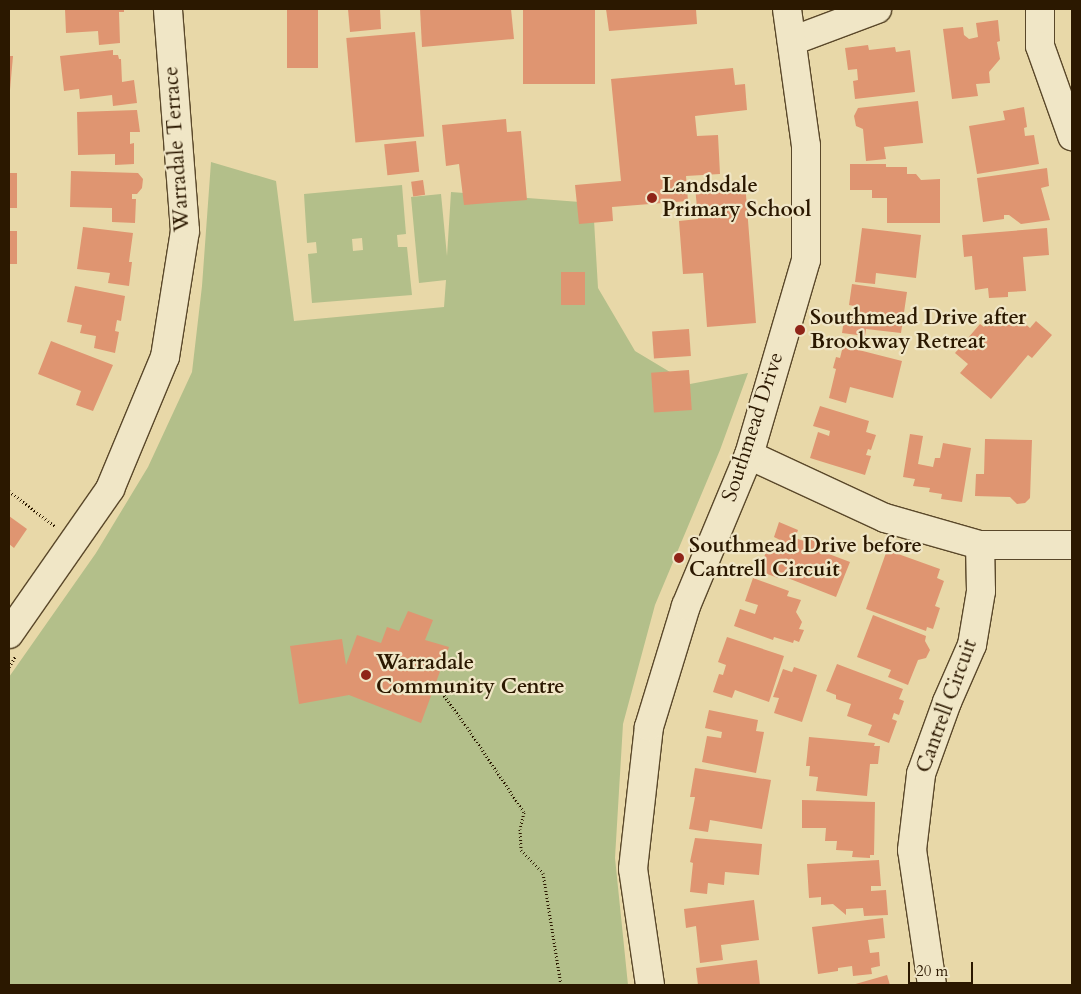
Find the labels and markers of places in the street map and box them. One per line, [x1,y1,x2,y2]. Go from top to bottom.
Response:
place label: Landsdale Primary School [662,173,811,223]
marker: Landsdale Primary School [646,192,658,204]
place label: Southmead Drive after Brookway Retreat [810,305,1026,355]
marker: Southmead Drive after Brookway Retreat [794,324,806,336]
place label: Southmead Drive before Cantrell Circuit [689,533,922,583]
marker: Southmead Drive before Cantrell Circuit [673,552,685,564]
place label: Warradale Community Centre [376,650,565,700]
marker: Warradale Community Centre [360,669,372,681]

